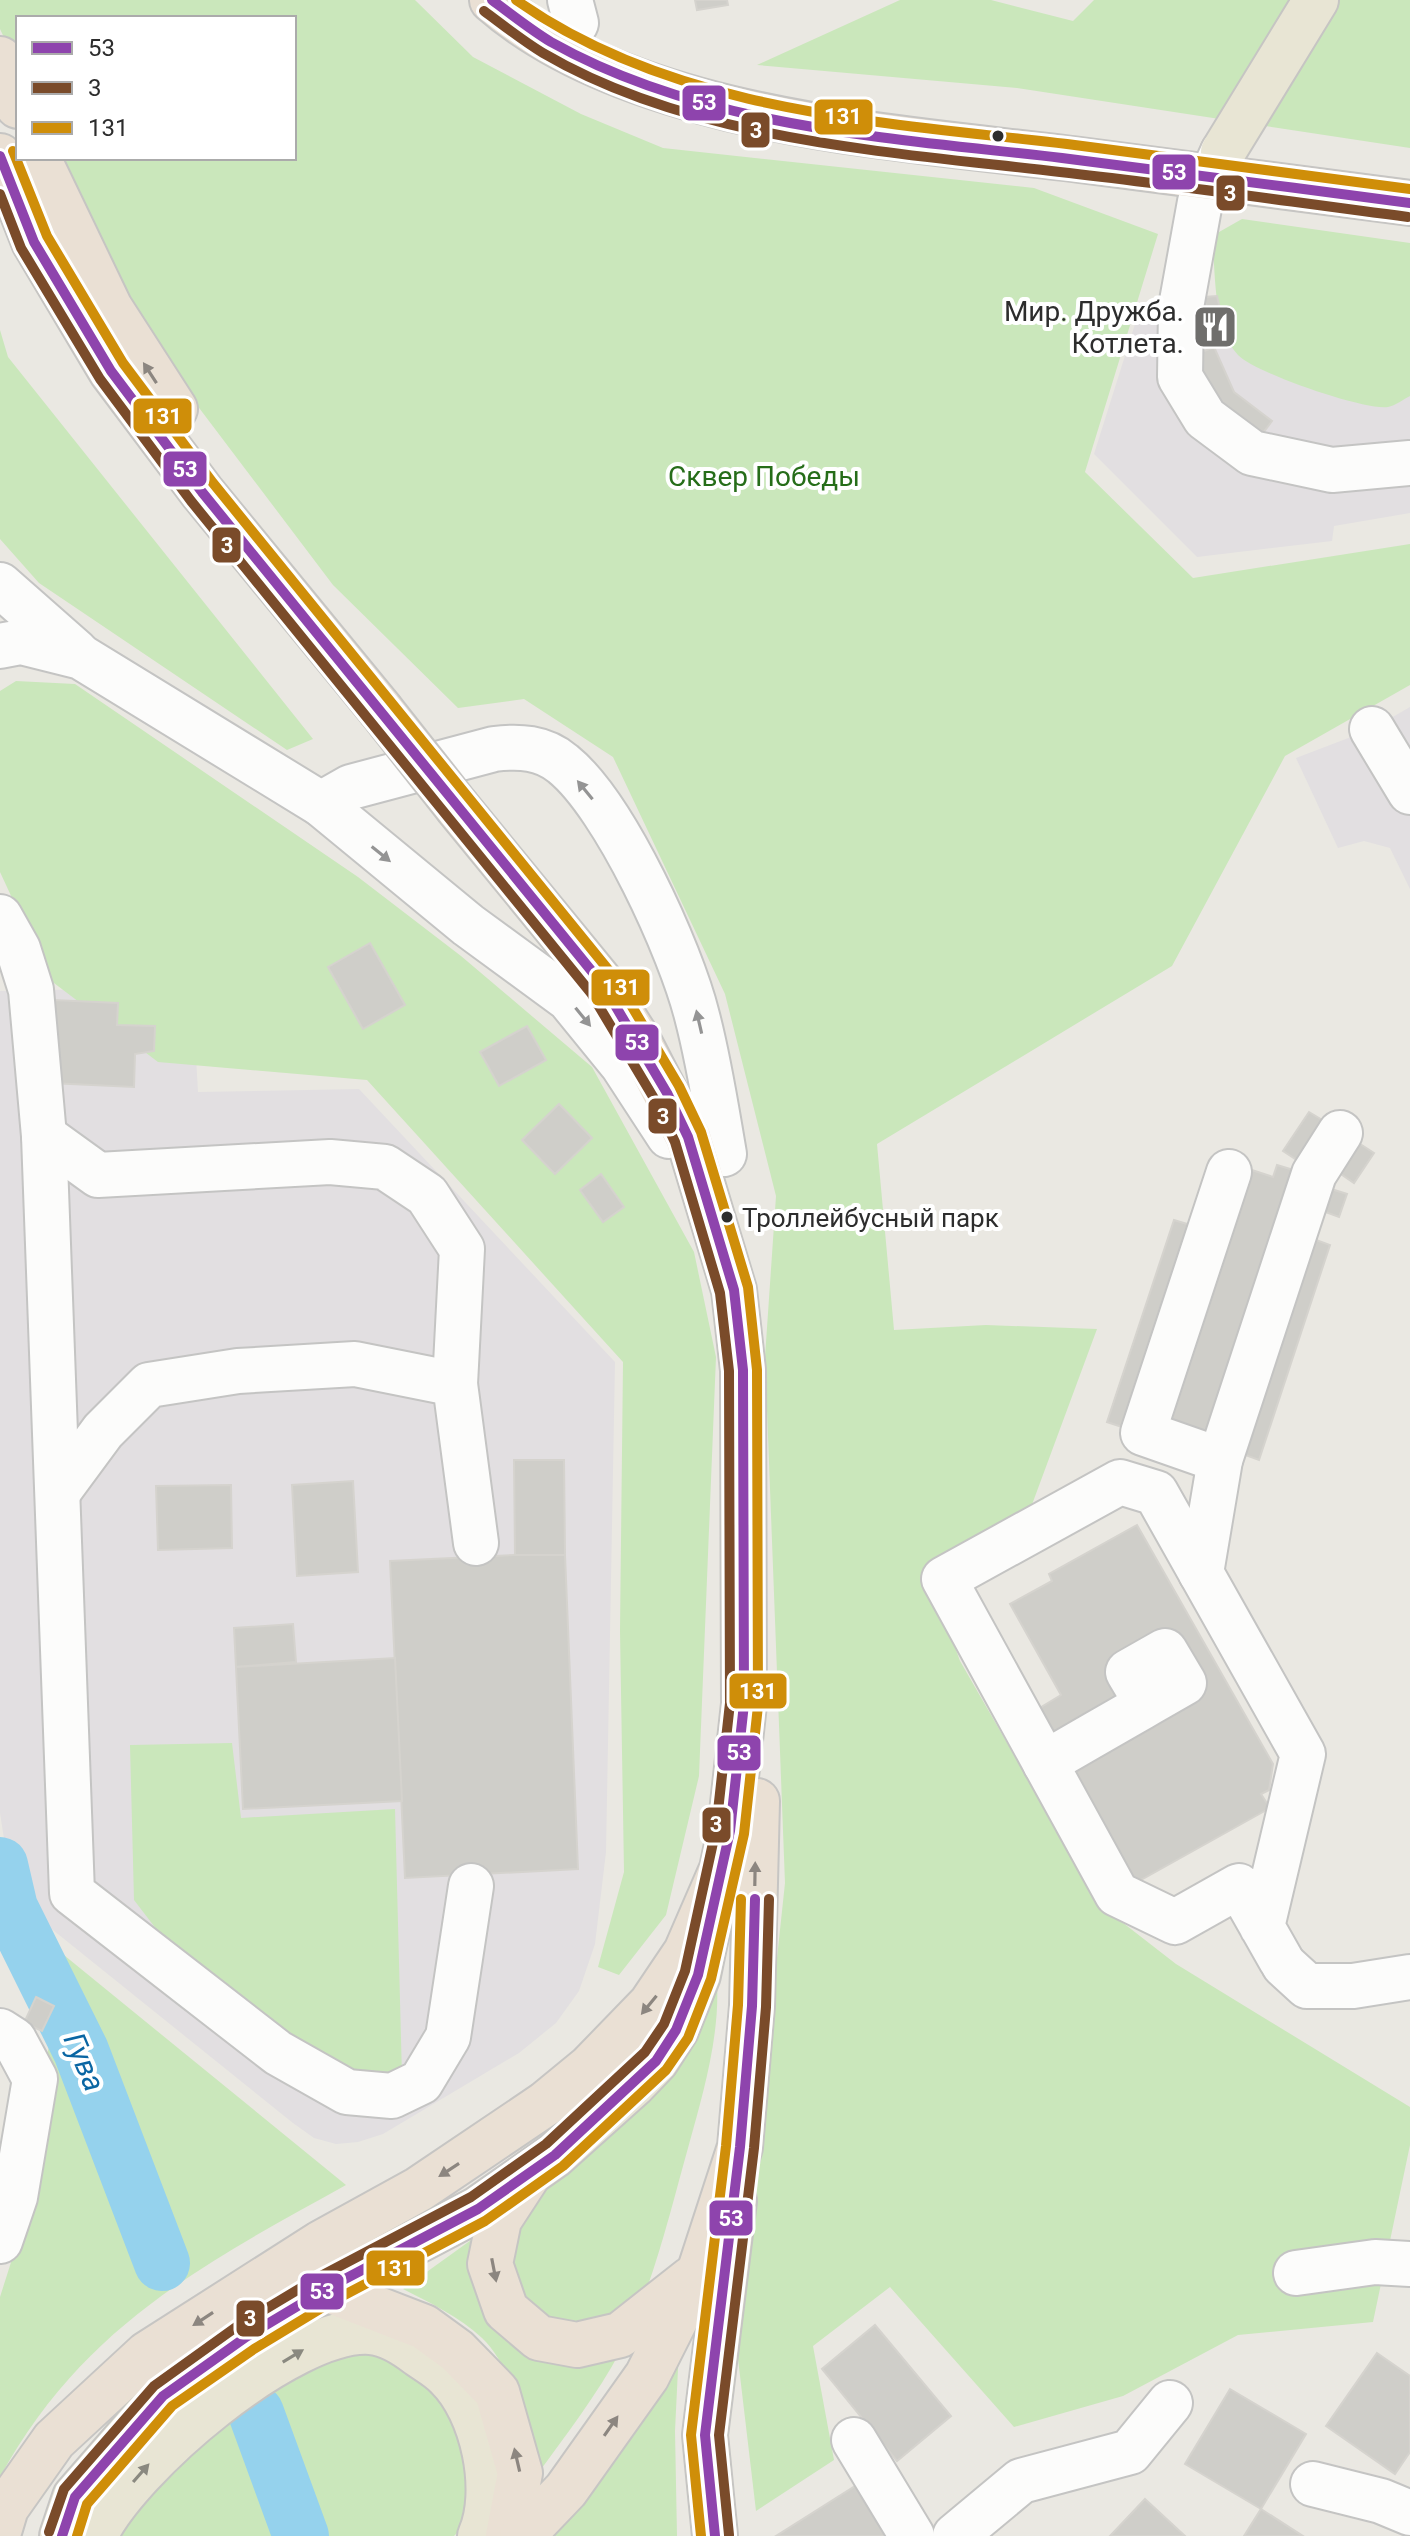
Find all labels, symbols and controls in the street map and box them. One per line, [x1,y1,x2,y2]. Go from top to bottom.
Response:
legend [16,16,296,160]
text: 53 [88,34,115,62]
text: 3 [88,74,102,102]
line badge: 53 [681,84,727,122]
text: 53 [691,90,717,115]
line badge: 131 [813,98,874,136]
text: 131 [824,104,862,129]
line badge: 3 [740,111,771,149]
text: 131 [88,114,128,142]
text: 3 [750,118,762,143]
unlabelled marker [990,128,1006,144]
line badge: 53 [1151,153,1197,191]
text: 53 [1161,160,1187,185]
line badge: 3 [1215,174,1246,212]
text: 3 [1224,181,1236,206]
place label: Мир. Дружба. Котлета. [1004,295,1184,360]
restaurant icon: Мир. Дружба. Котлета. [1191,303,1239,351]
one-way arrow [144,362,158,384]
line badge: 131 [132,397,193,435]
text: 131 [144,404,182,429]
line badge: 53 [162,450,208,488]
text: 53 [172,457,198,482]
park label: Сквер Победы [668,460,860,493]
line badge: 3 [211,526,242,564]
text: 3 [221,533,233,558]
one-way arrow [577,780,594,801]
one-way arrow [371,845,391,862]
line badge: 131 [590,968,651,1007]
text: 131 [602,975,640,1000]
one-way arrow [574,1006,591,1026]
one-way arrow [692,1010,704,1035]
line badge: 53 [614,1023,660,1062]
text: 53 [624,1030,650,1055]
line badge: 3 [647,1097,678,1135]
text: 3 [657,1104,669,1129]
place label: Троллейбусный парк [742,1203,999,1233]
marker: Троллейбусный парк [719,1209,735,1225]
line badge: 131 [728,1672,788,1710]
text: 131 [739,1679,777,1704]
line badge: 53 [716,1734,762,1772]
text: 53 [726,1740,752,1765]
line badge: 3 [701,1806,732,1844]
text: 3 [710,1812,722,1837]
one-way arrow [749,1861,762,1886]
one-way arrow [640,1995,657,2016]
water label: Гува [57,2027,112,2096]
one-way arrow [438,2162,460,2177]
line badge: 53 [708,2199,754,2237]
text: 53 [718,2206,744,2231]
line badge: 131 [365,2249,426,2287]
text: 131 [376,2256,414,2281]
one-way arrow [488,2257,500,2282]
line badge: 53 [299,2272,345,2311]
text: 53 [309,2279,335,2304]
line badge: 3 [235,2299,266,2338]
text: 3 [244,2306,256,2331]
one-way arrow [192,2311,213,2326]
one-way arrow [282,2350,304,2364]
one-way arrow [603,2416,618,2437]
one-way arrow [510,2447,523,2472]
one-way arrow [131,2463,149,2482]

